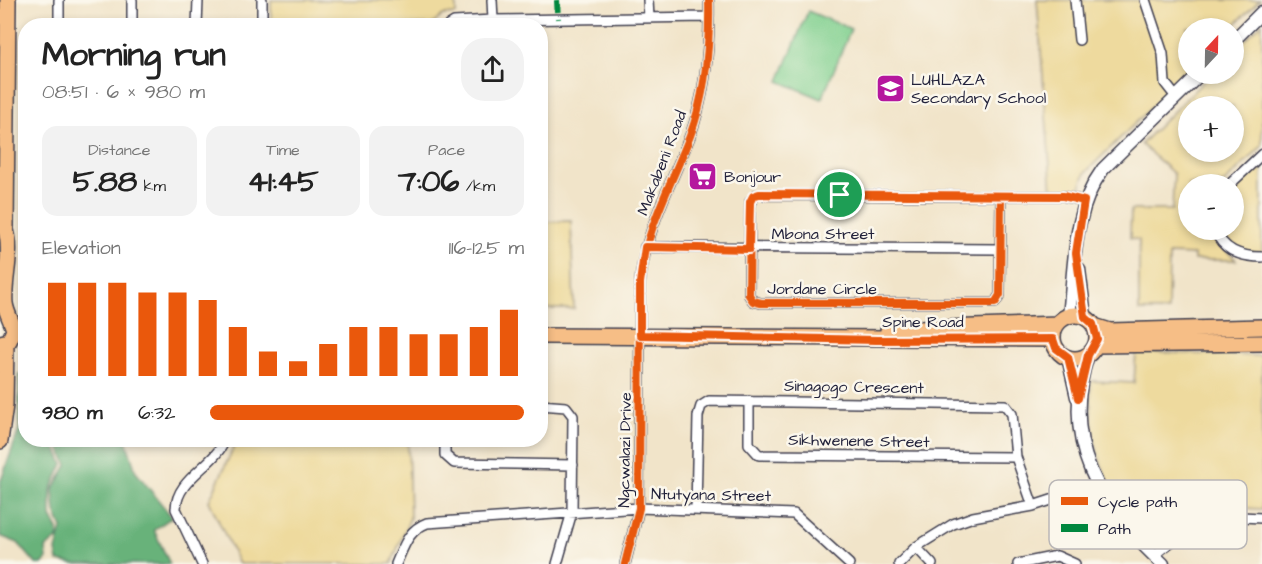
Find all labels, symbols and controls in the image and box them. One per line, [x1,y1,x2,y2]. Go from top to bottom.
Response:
north arrow [1178,18,1244,84]
map controls [1178,18,1244,240]
text: Morning run [42,32,226,78]
button: share [461,38,524,101]
place label: LUHLAZA Secondary School [911,69,1046,110]
school or university icon: LUHLAZA Secondary School [874,73,906,105]
text: 08:51 · 6 × 980 m [42,78,205,106]
button: + [1178,96,1244,162]
street label: Makabeni Road [632,107,692,219]
text: Distance [88,139,150,161]
text: Time [266,139,300,161]
text: Pace [428,139,465,161]
text: 5.88 [73,161,137,203]
text: 41:45 [248,161,318,203]
text: 7:06 [398,161,459,203]
supermarket icon: Bonjour [687,161,719,193]
place label: Bonjour [724,166,781,188]
pin [814,169,865,220]
button: − [1178,174,1244,240]
text: km [137,175,166,197]
text: /km [459,175,495,197]
icon: arrive [823,178,856,211]
street label: Mbona Street [771,223,875,245]
text: Elevation [42,234,121,262]
text: 116–125 m [448,234,524,262]
street label: Jordane Circle [767,278,877,300]
street label: Spine Road [882,311,964,333]
street label: Sinagogo Crescent [784,375,925,400]
street label: Ngcwalazi Drive [613,392,638,508]
text: 980 m [42,399,103,427]
text: 6:32 [138,399,176,427]
street label: Sikhwenene Street [788,429,930,453]
legend [1049,480,1247,549]
street label: Ntutyana Street [651,483,772,508]
text: Cycle path [1098,491,1177,514]
text: Path [1098,518,1131,540]

